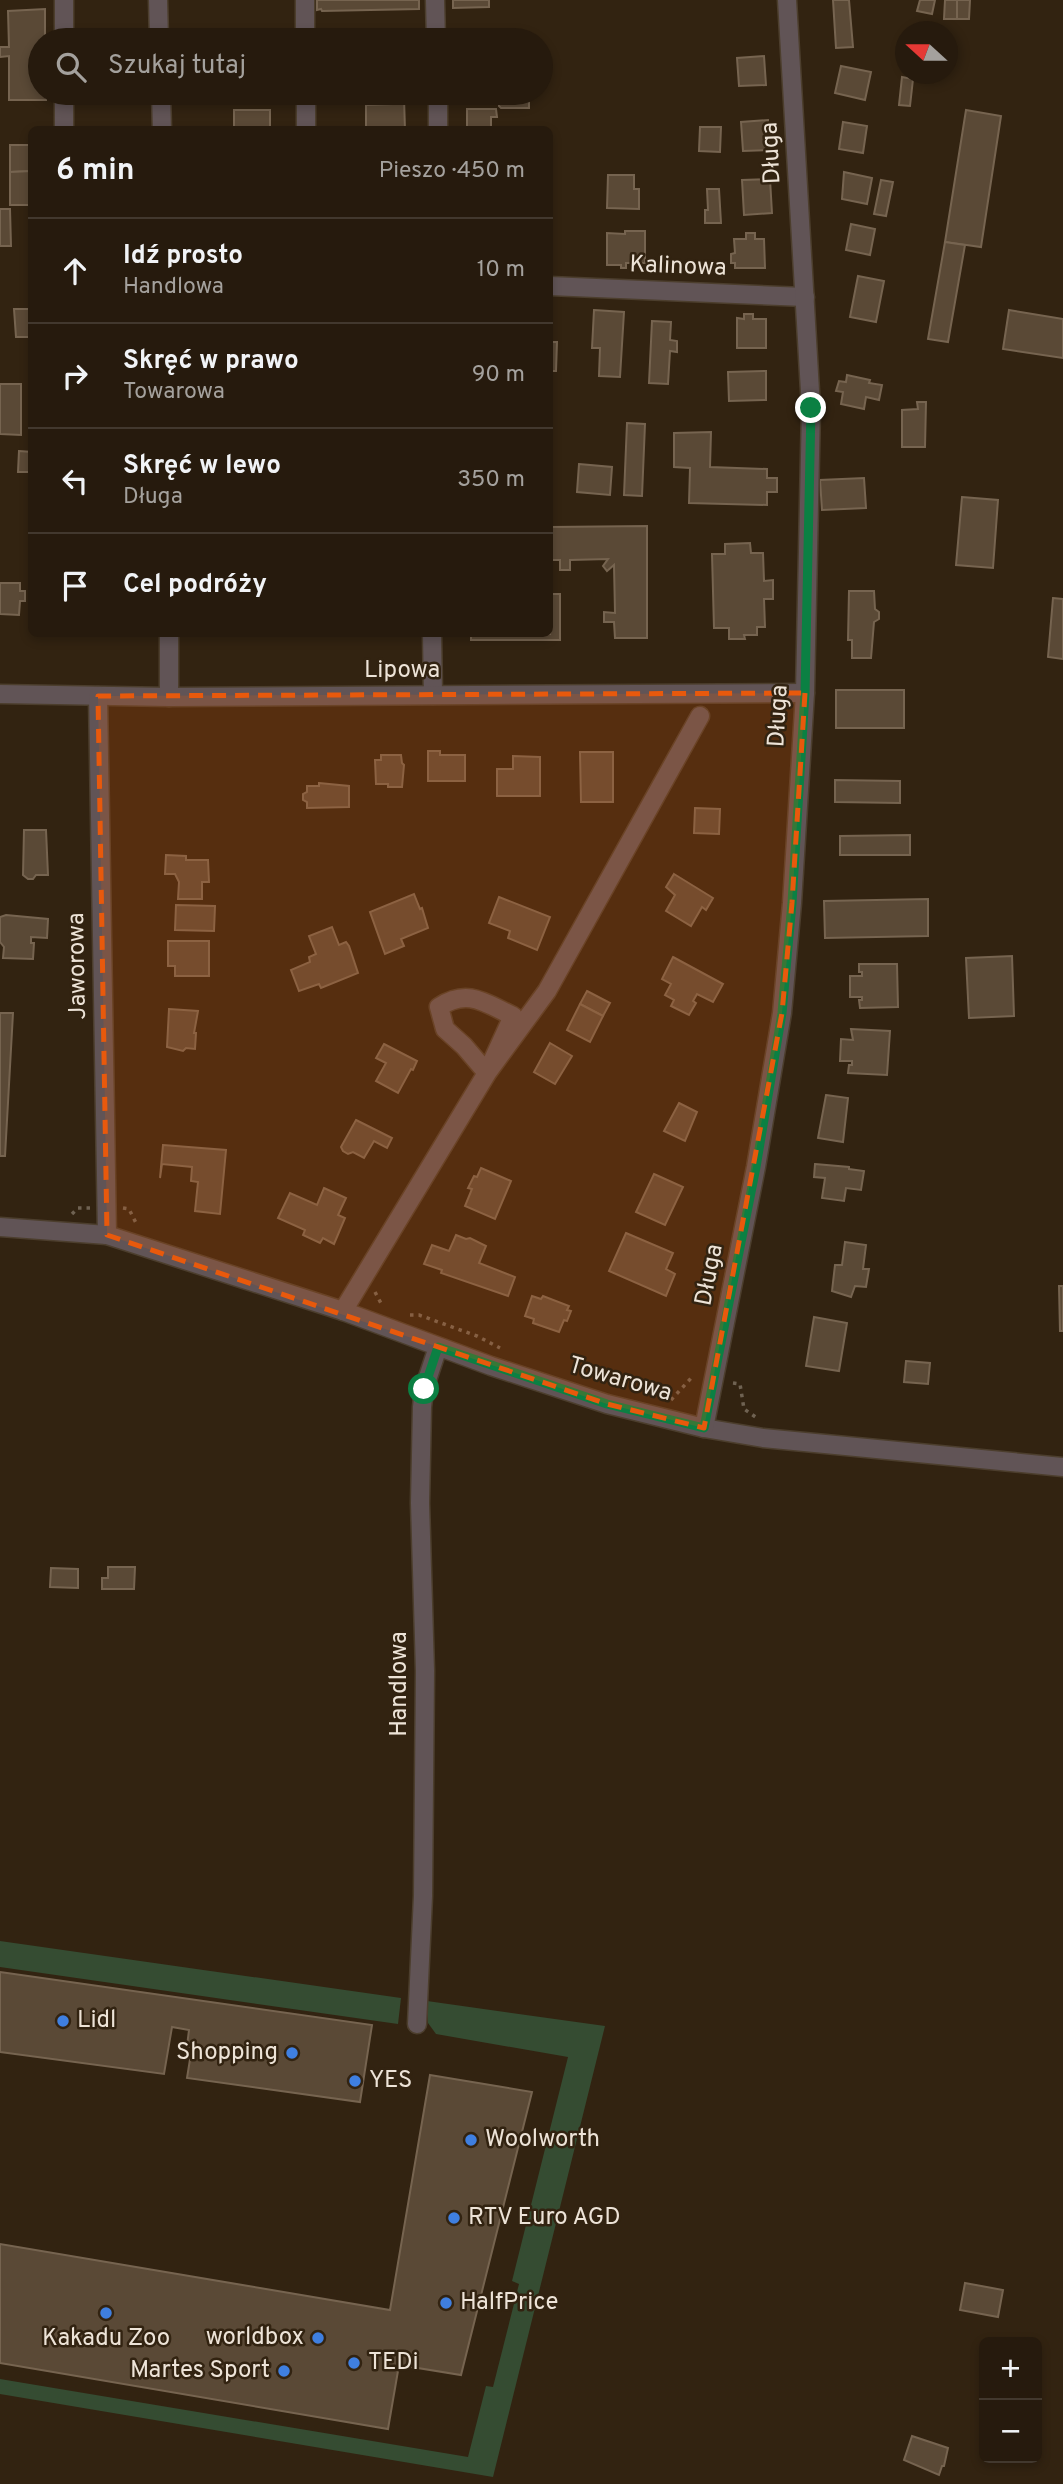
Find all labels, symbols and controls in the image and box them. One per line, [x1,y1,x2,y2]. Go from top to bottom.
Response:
north arrow [895,21,958,84]
search box [28,28,553,105]
icon: search [52,48,90,86]
text: Szukaj tutaj [108,50,246,83]
street label: Długa [755,121,789,185]
text: 6 min [56,153,134,190]
text: Pieszo · 450 m [379,157,525,186]
text: Idź prosto [123,240,243,273]
street label: Kalinowa [629,250,727,284]
icon: ahead [56,252,94,290]
text: 10 m [477,256,525,285]
text: Handlowa [123,273,224,302]
text: Skręć w prawo [123,345,299,378]
icon: right [56,357,94,395]
text: 90 m [472,361,525,390]
text: Towarowa [123,378,225,407]
route end [795,392,826,423]
text: Skręć w lewo [123,450,281,483]
icon: left [56,462,94,500]
text: 350 m [457,466,525,495]
text: Długa [123,483,183,512]
icon: arrive [56,567,94,605]
text: Cel podróży [123,569,267,602]
street label: Lipowa [364,656,440,686]
street label: Długa [762,684,796,748]
street label: Jaworowa [62,912,94,1020]
street label: Długa [689,1242,731,1308]
street label: Towarowa [565,1351,675,1409]
route start [408,1373,439,1404]
street label: Handlowa [385,1631,415,1737]
place label: Lidl [77,2006,116,2036]
marker: Lidl [55,2013,71,2029]
place label: Shopping [176,2038,278,2068]
marker: Shopping [284,2045,300,2061]
place label: YES [369,2066,412,2096]
marker: YES [347,2073,363,2089]
place label: Woolworth [485,2125,600,2155]
marker: Woolworth [463,2132,479,2148]
place label: RTV Euro AGD [468,2203,621,2233]
marker: RTV Euro AGD [446,2210,462,2226]
place label: HalfPrice [460,2288,559,2318]
marker: HalfPrice [438,2295,454,2311]
marker: Kakadu Zoo [98,2305,114,2321]
place label: worldbox [206,2323,304,2353]
place label: Kakadu Zoo [42,2324,170,2354]
marker: worldbox [310,2330,326,2346]
map controls [979,2337,1042,2463]
button: + [979,2337,1042,2400]
place label: TEDi [368,2348,419,2378]
marker: TEDi [346,2355,362,2371]
place label: Martes Sport [130,2356,270,2386]
marker: Martes Sport [276,2363,292,2379]
button: − [979,2400,1042,2463]

